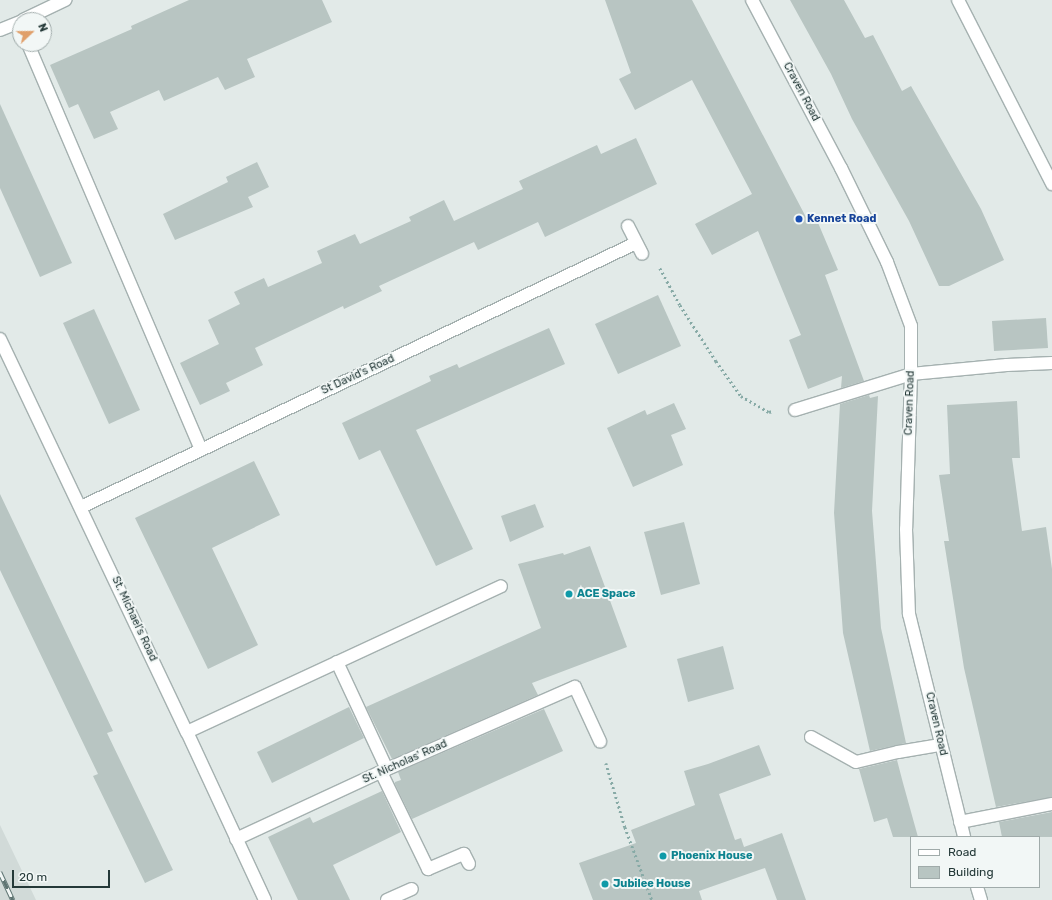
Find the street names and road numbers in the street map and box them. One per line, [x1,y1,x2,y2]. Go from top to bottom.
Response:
street label: Craven Road [780,60,822,124]
street label: St David's Road [319,352,397,398]
street label: Craven Road [902,370,918,436]
street label: St. Michael's Road [109,574,159,664]
street label: Craven Road [922,691,950,757]
street label: St. Nicholas' Road [361,737,449,787]

